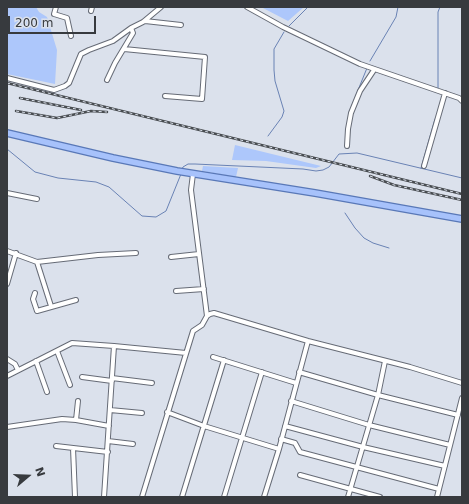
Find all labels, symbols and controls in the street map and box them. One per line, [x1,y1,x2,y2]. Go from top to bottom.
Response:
scale bar [10,8,98,34]
text: 200 m [15,16,53,30]
north arrow [8,456,48,496]
text: N [32,465,47,478]

